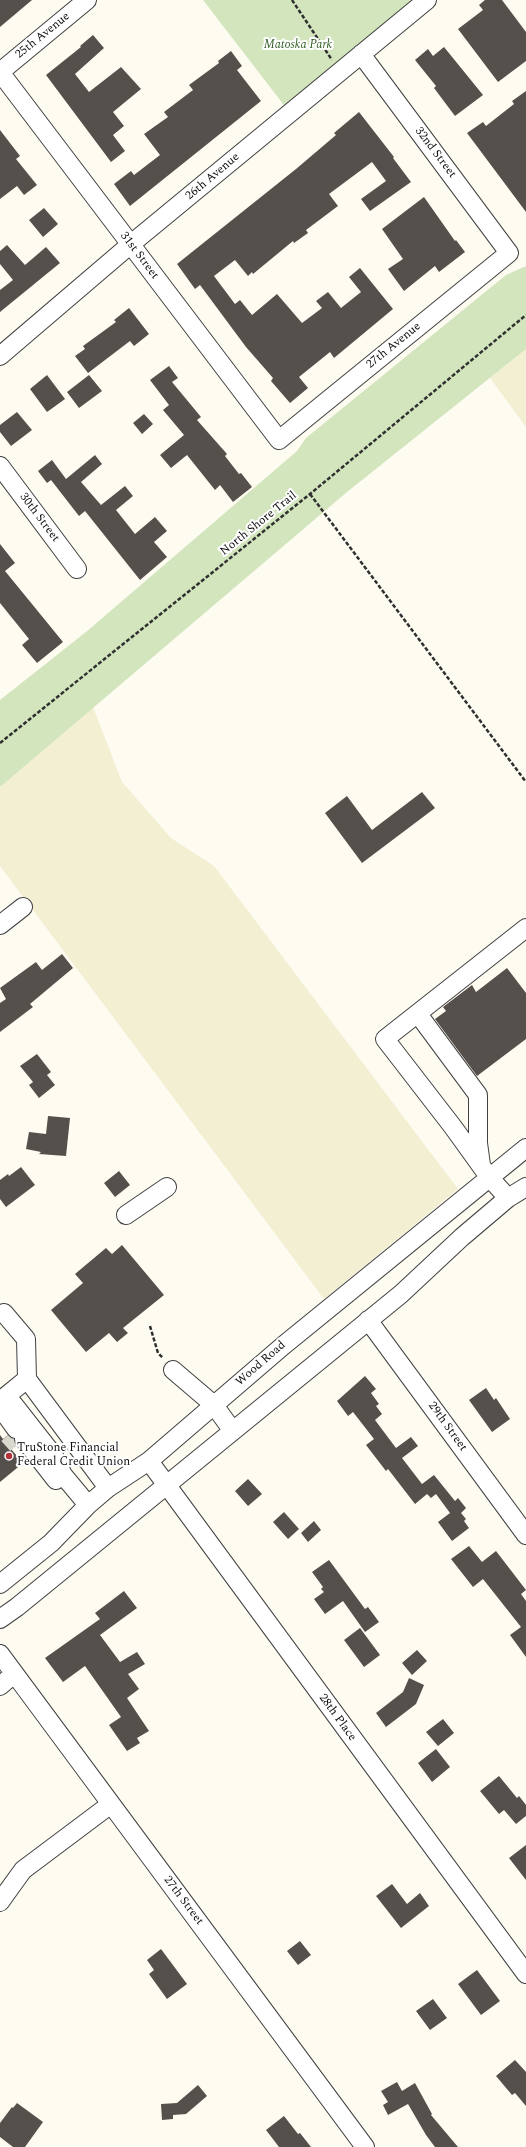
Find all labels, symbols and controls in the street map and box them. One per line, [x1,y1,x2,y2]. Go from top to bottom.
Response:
street label: 25th Avenue [13,10,73,62]
park label: Matoska Park [264,39,332,53]
street label: 32nd Street [411,125,459,181]
street label: 26th Avenue [183,150,243,204]
street label: 31st Street [116,229,162,283]
street label: 27th Avenue [364,320,424,372]
street label: North Shore Trail [218,489,300,559]
street label: 30th Street [16,491,62,545]
street label: Wood Road [233,1338,289,1390]
street label: 29th Street [424,1399,470,1455]
place label: TruStone Financial Federal Credit Union [17,1442,130,1470]
marker: TruStone Financial Federal Credit Union [4,1451,14,1461]
street label: 28th Place [315,1692,359,1744]
street label: 27th Street [160,1874,206,1928]

